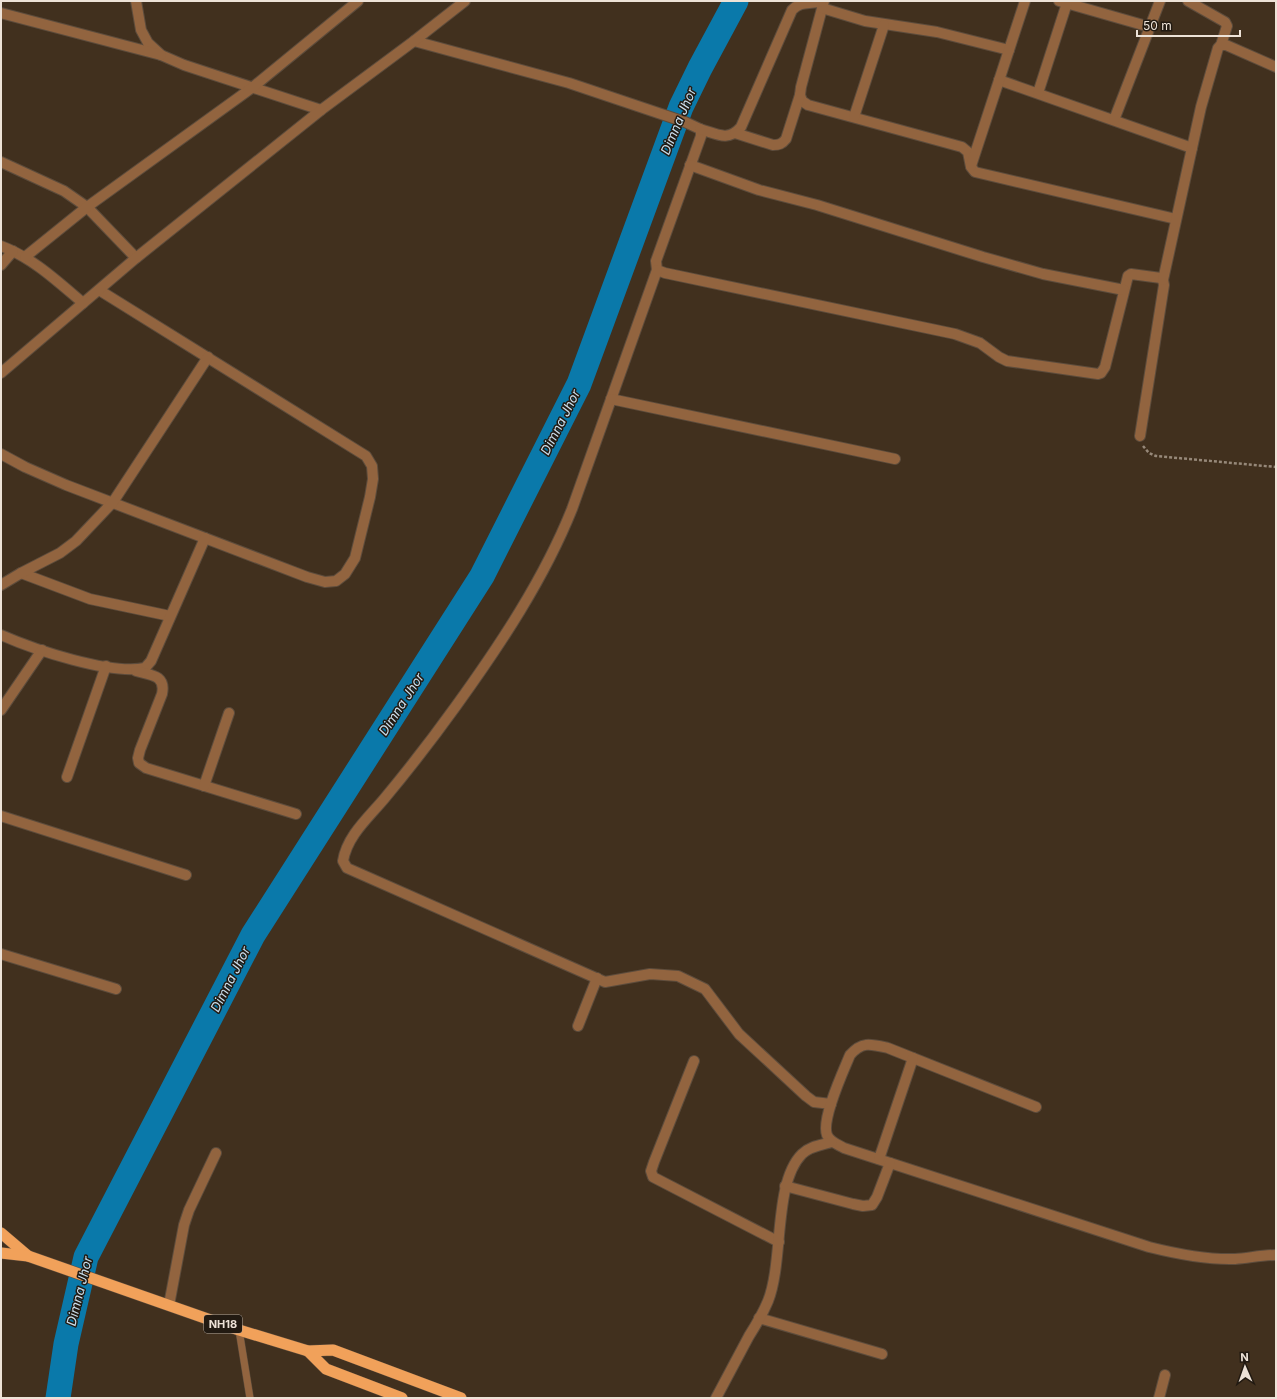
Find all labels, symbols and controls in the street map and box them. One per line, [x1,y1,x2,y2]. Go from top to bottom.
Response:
scale bar [1137,12,1240,38]
text: 50 m [1143,18,1172,33]
water label: Dimna Jhor [657,84,700,157]
water label: Dimna Jhor [537,386,584,457]
water label: Dimna Jhor [375,669,428,738]
water label: Dimna Jhor [207,943,254,1014]
water label: Dimna Jhor [63,1254,96,1327]
road number: NH18 [204,1315,242,1333]
north arrow [1225,1347,1265,1387]
text: N [1240,1350,1249,1364]

